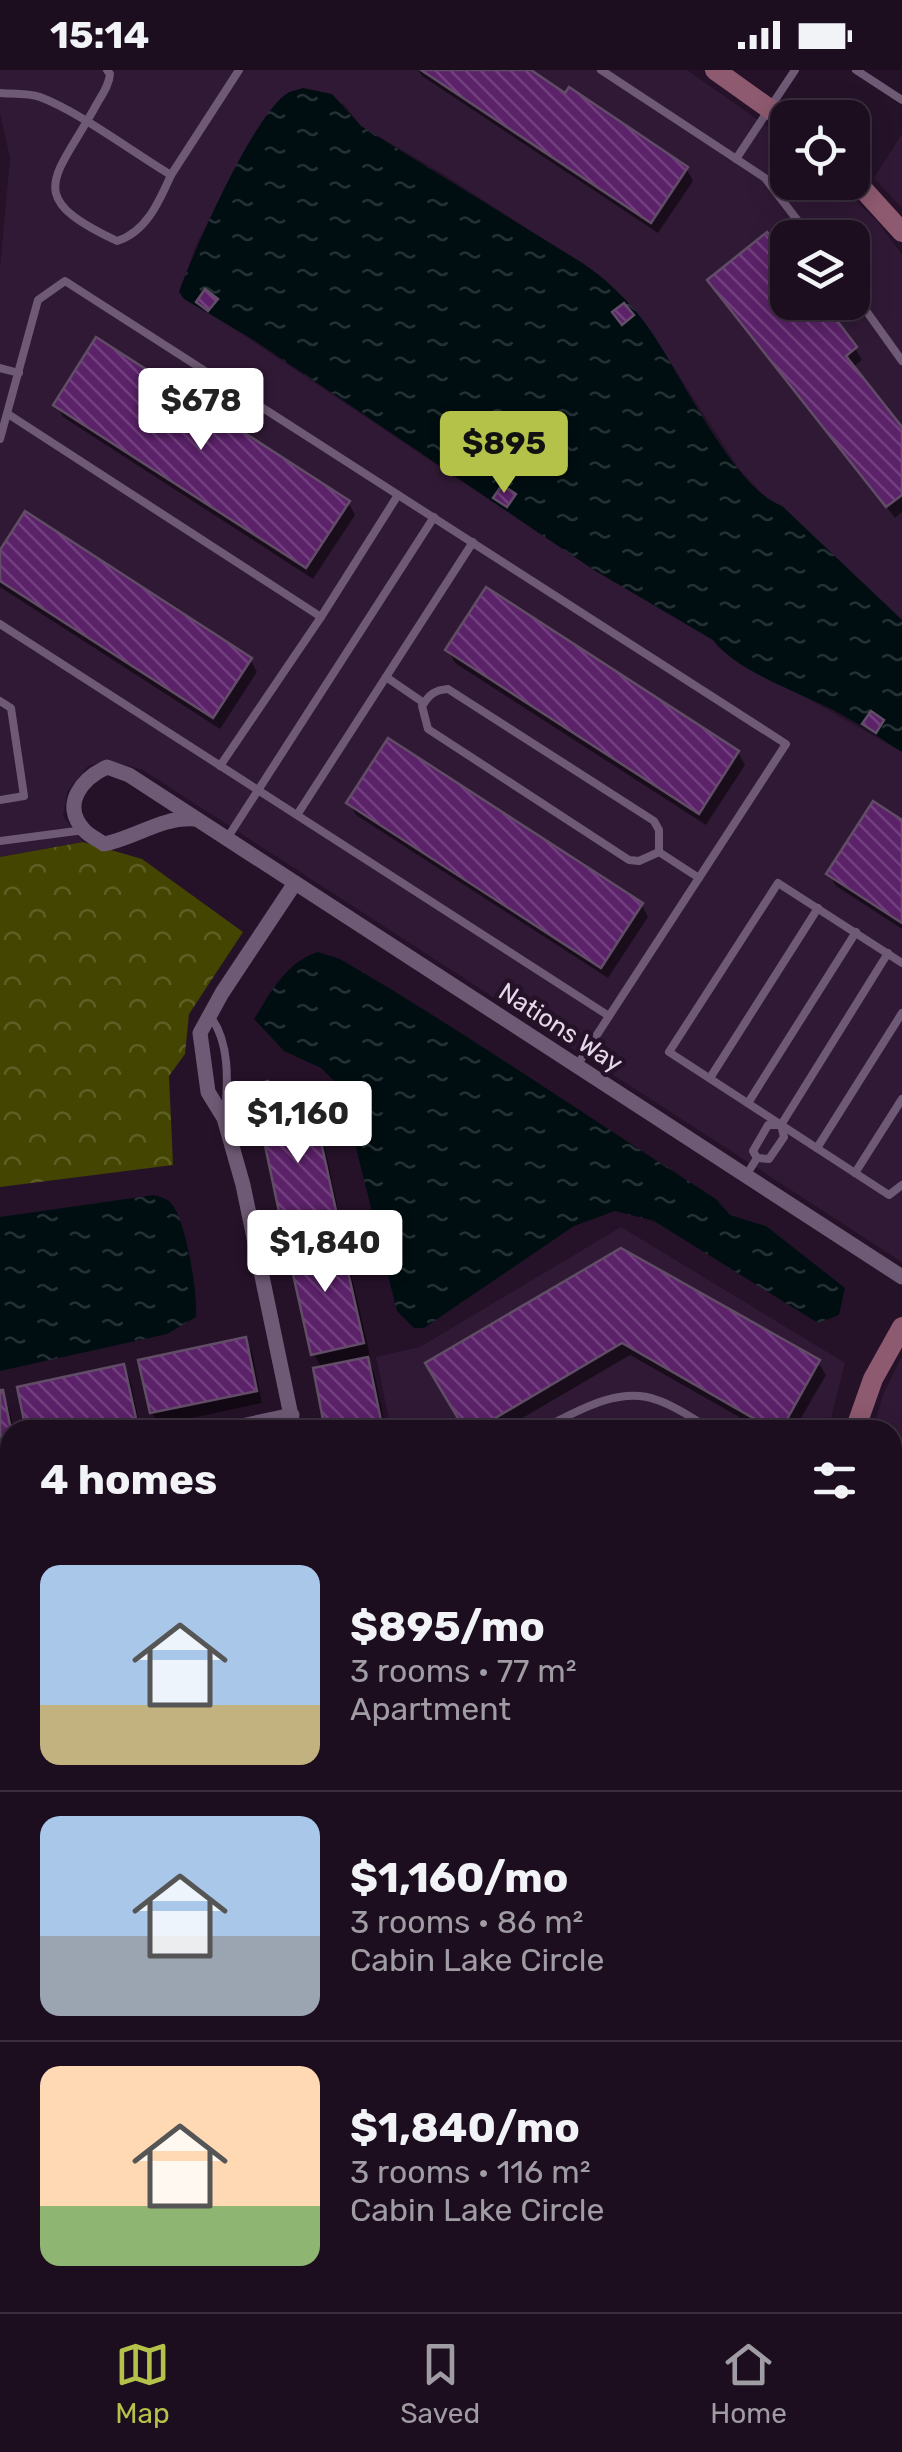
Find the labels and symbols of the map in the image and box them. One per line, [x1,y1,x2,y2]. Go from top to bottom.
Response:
pin: $678 [142,368,260,453]
pin: $895 [445,411,563,496]
street label: Nations Way [493,977,628,1078]
pin: $1,160 [217,1081,379,1166]
pin: $1,840 [244,1210,406,1295]

